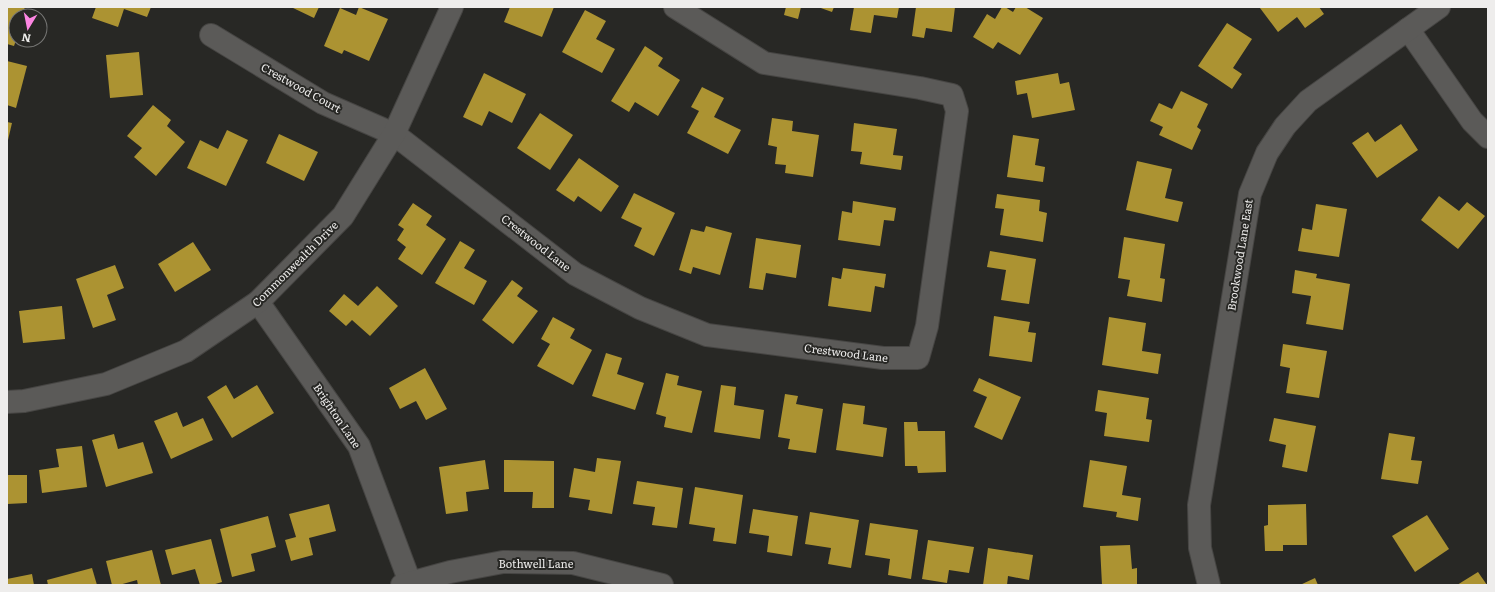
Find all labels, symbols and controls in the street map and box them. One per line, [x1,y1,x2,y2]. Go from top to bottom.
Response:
north arrow [8,8,48,48]
text: N [20,30,32,48]
street label: Crestwood Court [259,58,345,116]
street label: Brookwood Lane East [1222,197,1256,312]
street label: Crestwood Lane [498,210,575,275]
street label: Commonwealth Drive [248,217,341,310]
street label: Crestwood Lane [803,339,889,365]
street label: Brighton Lane [310,380,366,451]
street label: Bothwell Lane [498,555,574,571]

